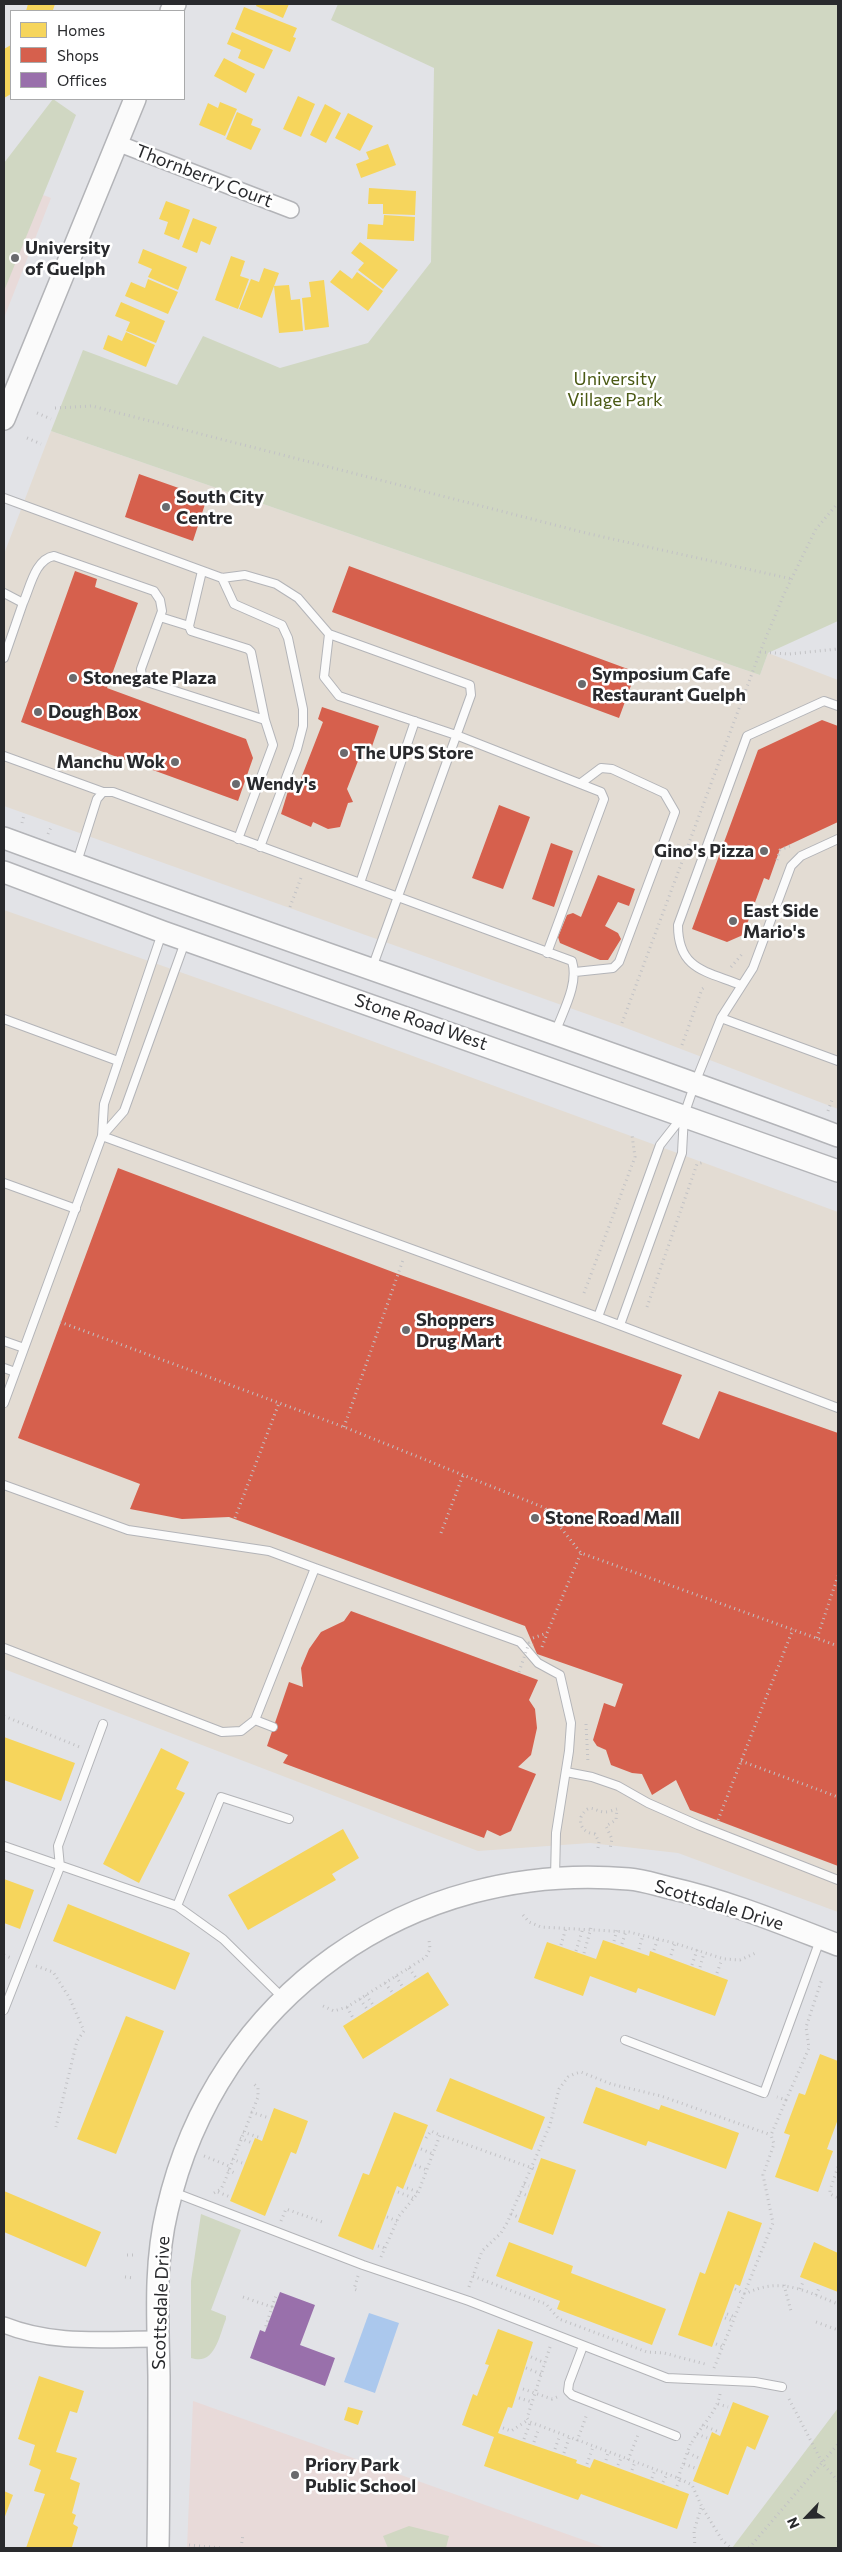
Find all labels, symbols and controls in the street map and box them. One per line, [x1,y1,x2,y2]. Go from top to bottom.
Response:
legend [10,10,185,100]
text: Homes [57,21,105,39]
text: Shops [57,46,99,64]
text: Offices [57,71,107,89]
street label: Thornberry Court [132,140,276,212]
place label: University of Guelph [25,237,110,280]
marker: University of Guelph [9,252,21,264]
park label: University Village Park [567,368,663,410]
place label: South City Centre [176,486,264,528]
marker: South City Centre [160,501,172,513]
place label: Symposium Cafe Restaurant Guelph [592,663,746,706]
place label: Stonegate Plaza [83,667,216,689]
marker: Stonegate Plaza [67,672,79,684]
marker: Symposium Cafe Restaurant Guelph [576,678,588,690]
place label: Dough Box [48,701,138,723]
marker: Dough Box [32,706,44,718]
place label: The UPS Store [354,742,474,764]
marker: The UPS Store [338,747,350,759]
place label: Manchu Wok [56,751,165,773]
marker: Manchu Wok [169,756,181,768]
place label: Wendy's [246,773,316,795]
marker: Wendy's [230,778,242,790]
place label: Gino's Pizza [654,840,754,862]
marker: Gino's Pizza [758,845,770,857]
place label: East Side Mario's [743,900,818,942]
marker: East Side Mario's [727,915,739,927]
street label: Stone Road West [352,989,490,1055]
place label: Shoppers Drug Mart [416,1309,502,1352]
marker: Shoppers Drug Mart [400,1324,412,1336]
place label: Stone Road Mall [545,1507,680,1529]
marker: Stone Road Mall [529,1512,541,1524]
street label: Scottsdale Drive [652,1875,786,1935]
street label: Scottsdale Drive [148,2236,174,2370]
place label: Priory Park Public School [305,2454,416,2496]
marker: Priory Park Public School [289,2469,301,2481]
north arrow [782,2492,832,2542]
text: N [783,2515,803,2532]

